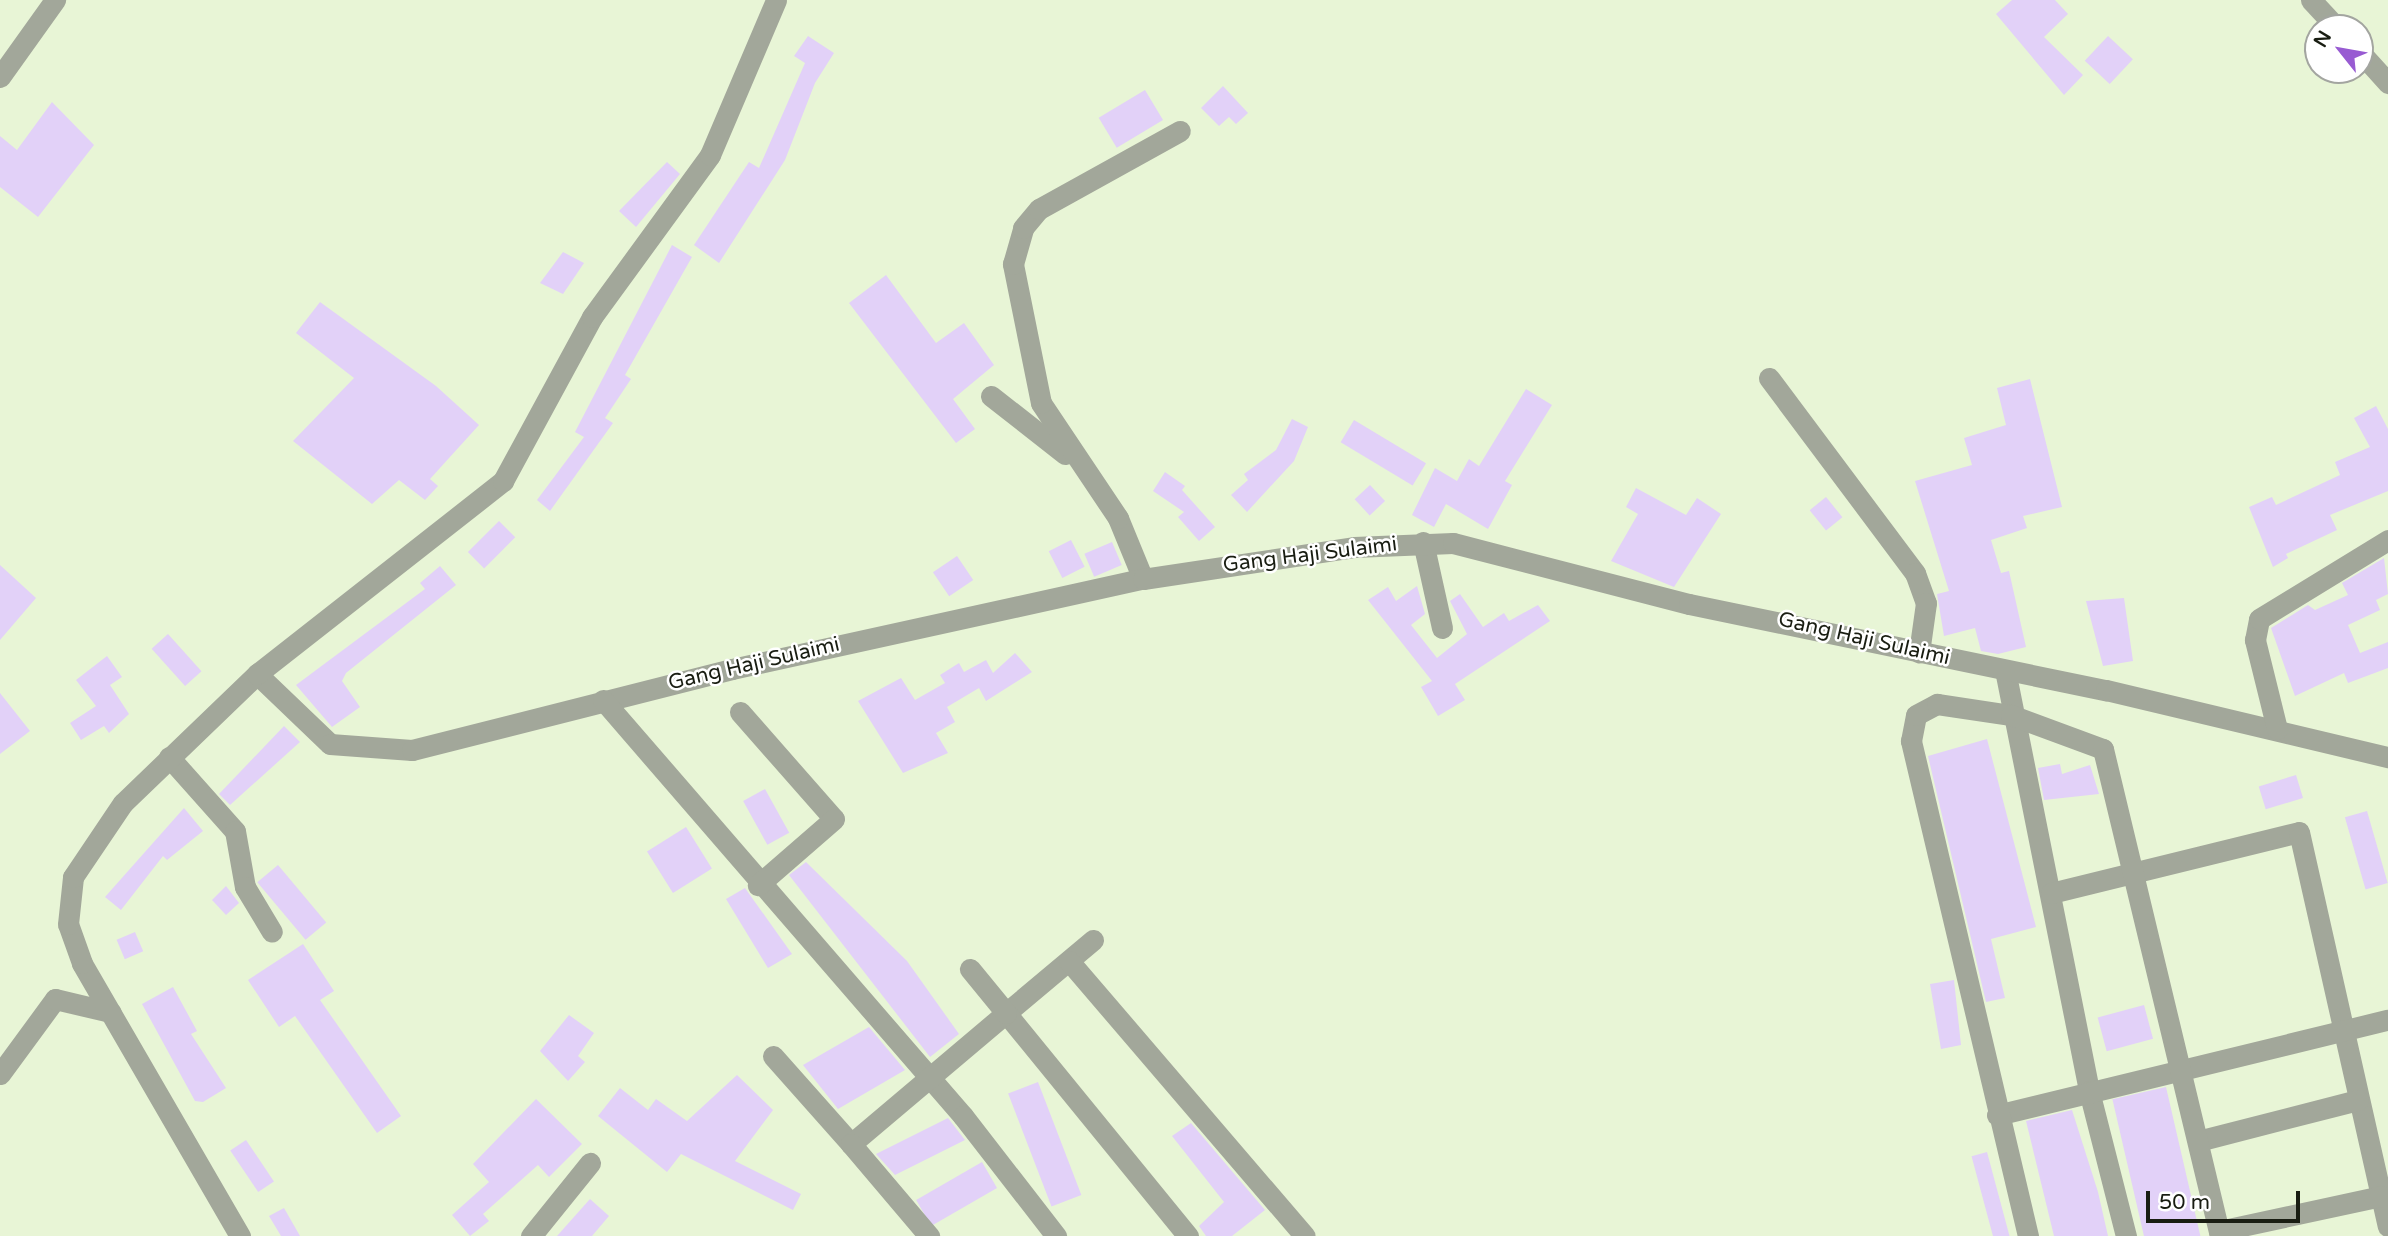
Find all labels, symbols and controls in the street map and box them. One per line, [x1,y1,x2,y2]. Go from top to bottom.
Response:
north arrow [2304,14,2374,84]
text: N [2309,27,2336,51]
street label: Gang Haji Sulaimi [1222,532,1398,578]
street label: Gang Haji Sulaimi [1776,607,1952,671]
street label: Gang Haji Sulaimi [666,632,842,696]
scale bar [2150,1176,2304,1220]
text: 50 m [2159,1190,2210,1215]

